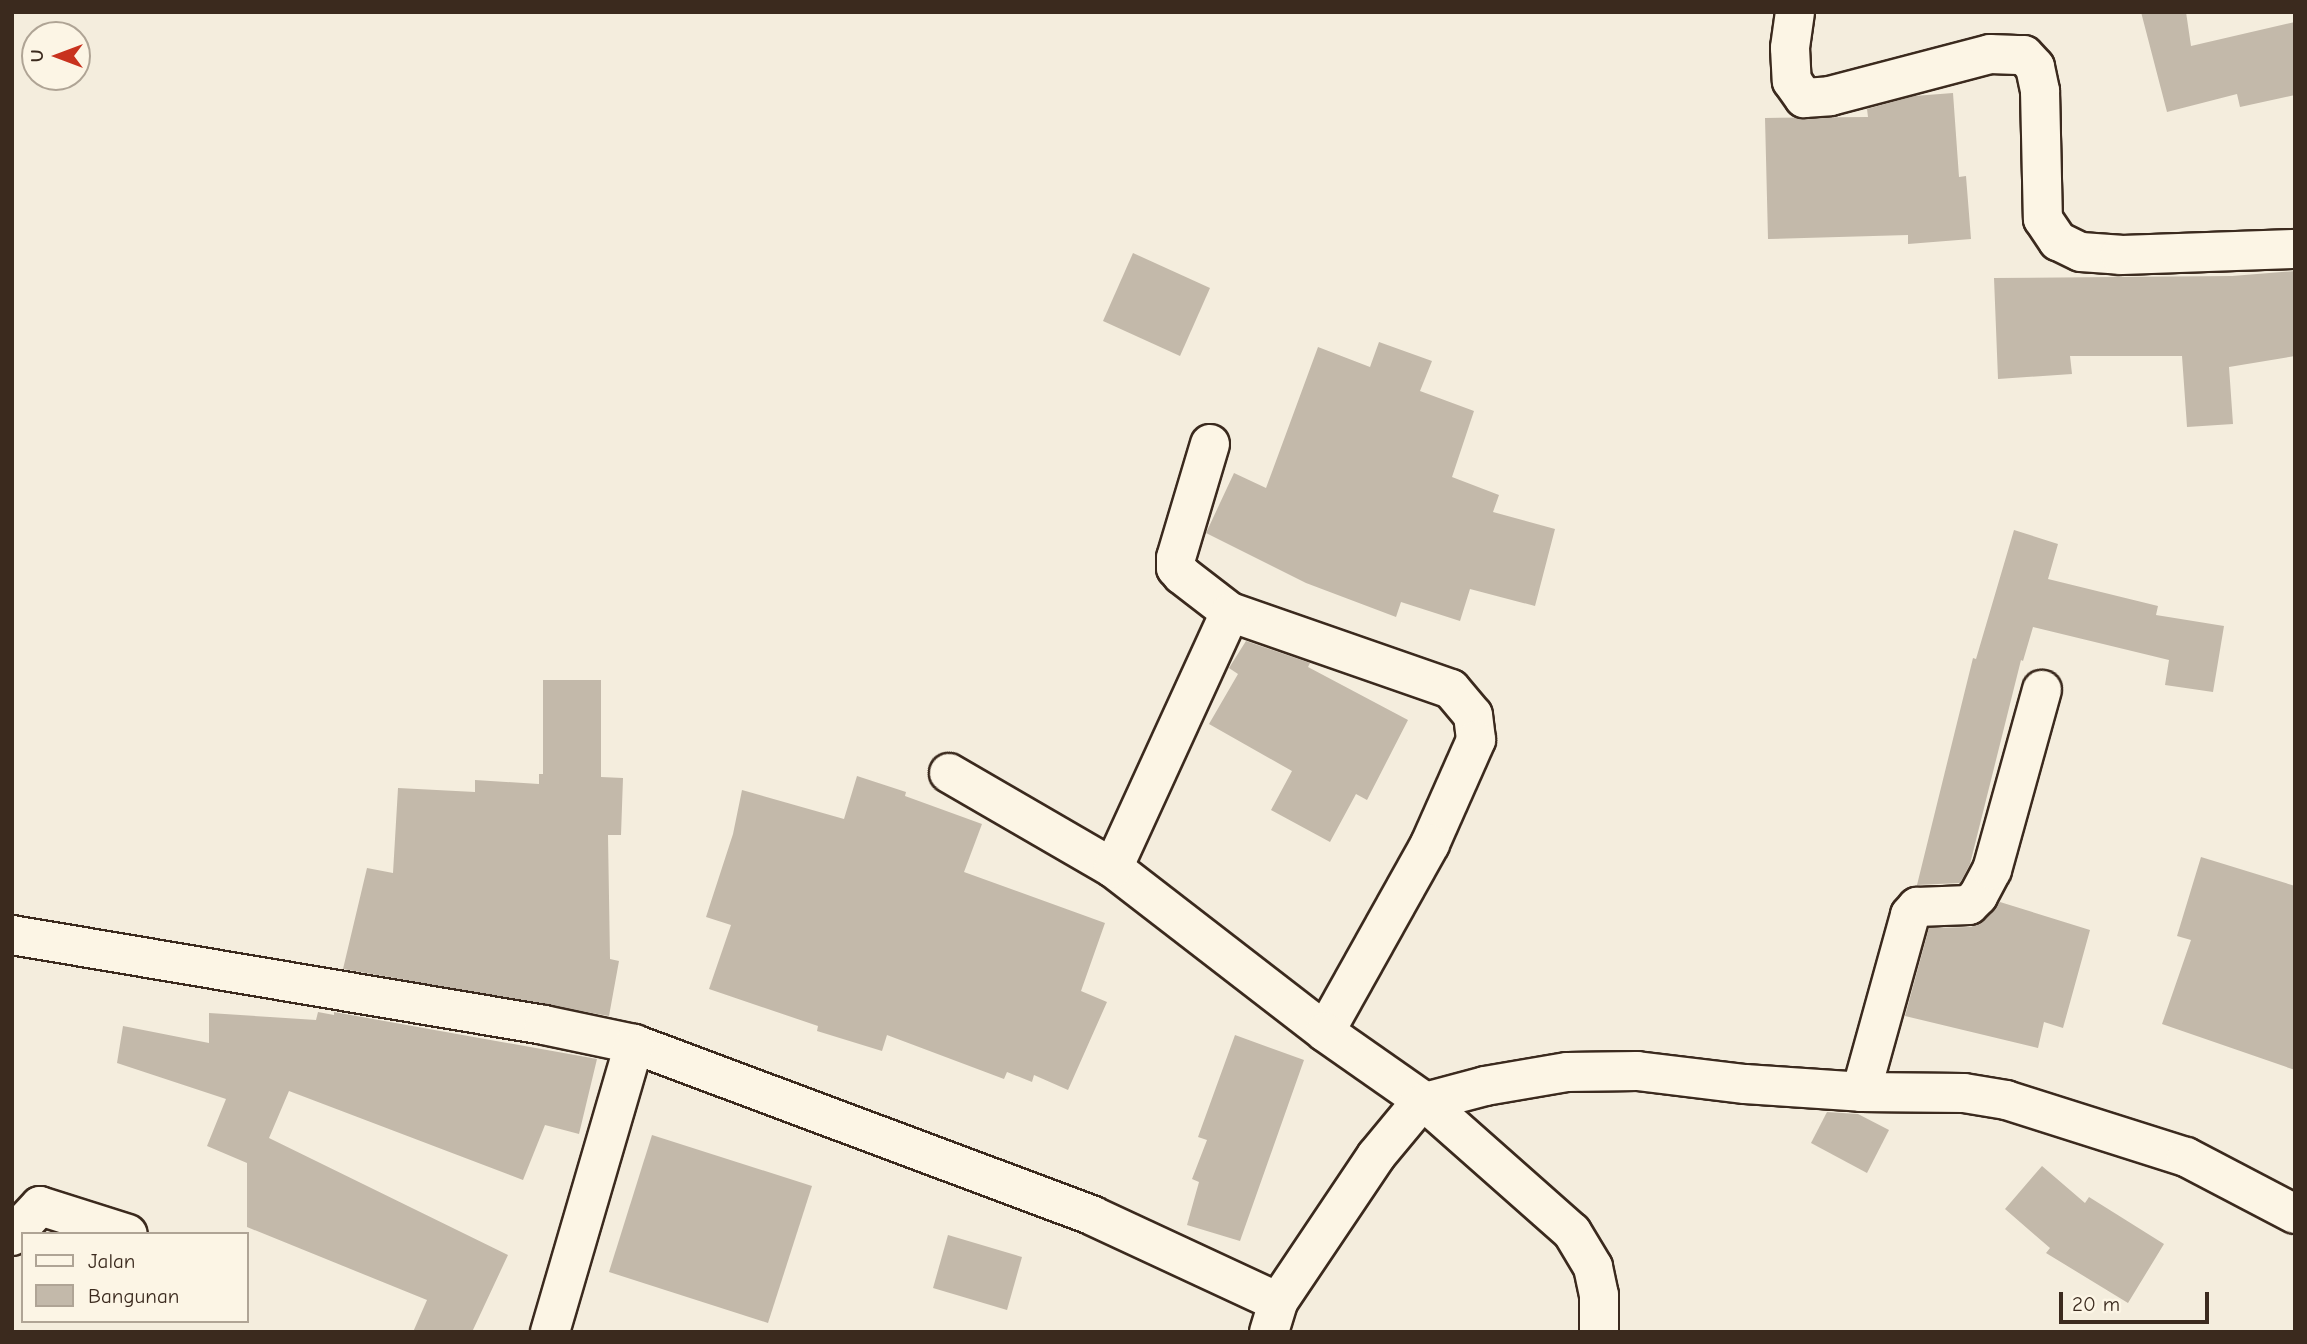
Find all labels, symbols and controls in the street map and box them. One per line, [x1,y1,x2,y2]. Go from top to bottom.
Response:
north arrow [21,21,91,91]
text: U [26,50,48,62]
legend [21,1232,248,1323]
text: Jalan [88,1249,135,1273]
scale bar [2062,1278,2212,1322]
text: Bangunan [88,1284,179,1308]
text: 20 m [2072,1292,2120,1316]

